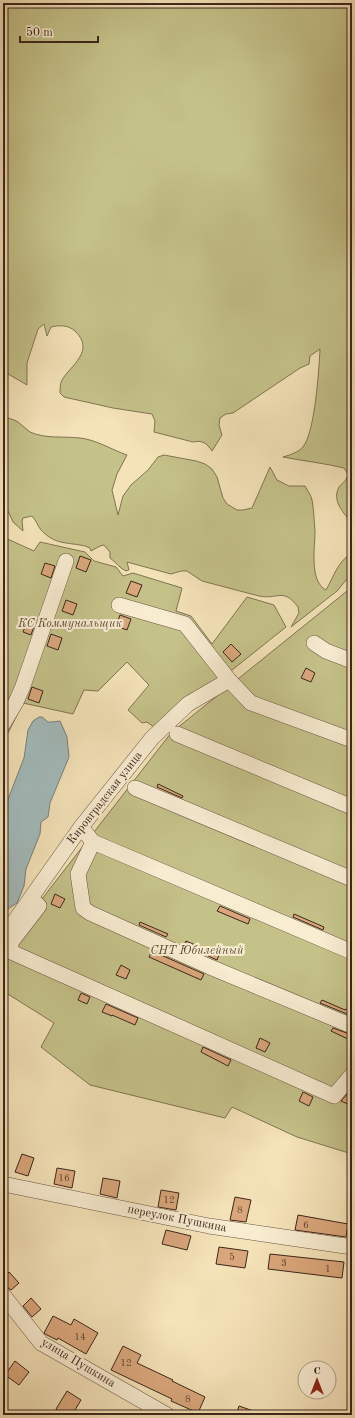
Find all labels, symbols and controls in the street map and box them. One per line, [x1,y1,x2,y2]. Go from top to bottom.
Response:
scale bar [20,18,98,44]
text: 50 m [26,26,53,39]
park label: КС Коммунальщик [17,618,122,630]
street label: Кировградская улица [65,749,145,847]
park label: СНТ Юбилейный [150,944,244,957]
house number: 16 [58,1173,70,1183]
house number: 12 [163,1195,175,1205]
street label: переулок Пушкина [126,1203,228,1235]
house number: 8 [237,1205,243,1215]
house number: 6 [303,1220,309,1230]
house number: 5 [229,1252,235,1262]
house number: 3 [281,1258,287,1268]
house number: 1 [325,1264,331,1274]
house number: 14 [74,1332,86,1342]
street label: улица Пушкина [39,1336,117,1390]
house number: 12 [120,1358,132,1368]
north arrow [297,1360,337,1400]
text: С [313,1366,321,1377]
house number: 8 [185,1394,191,1404]

